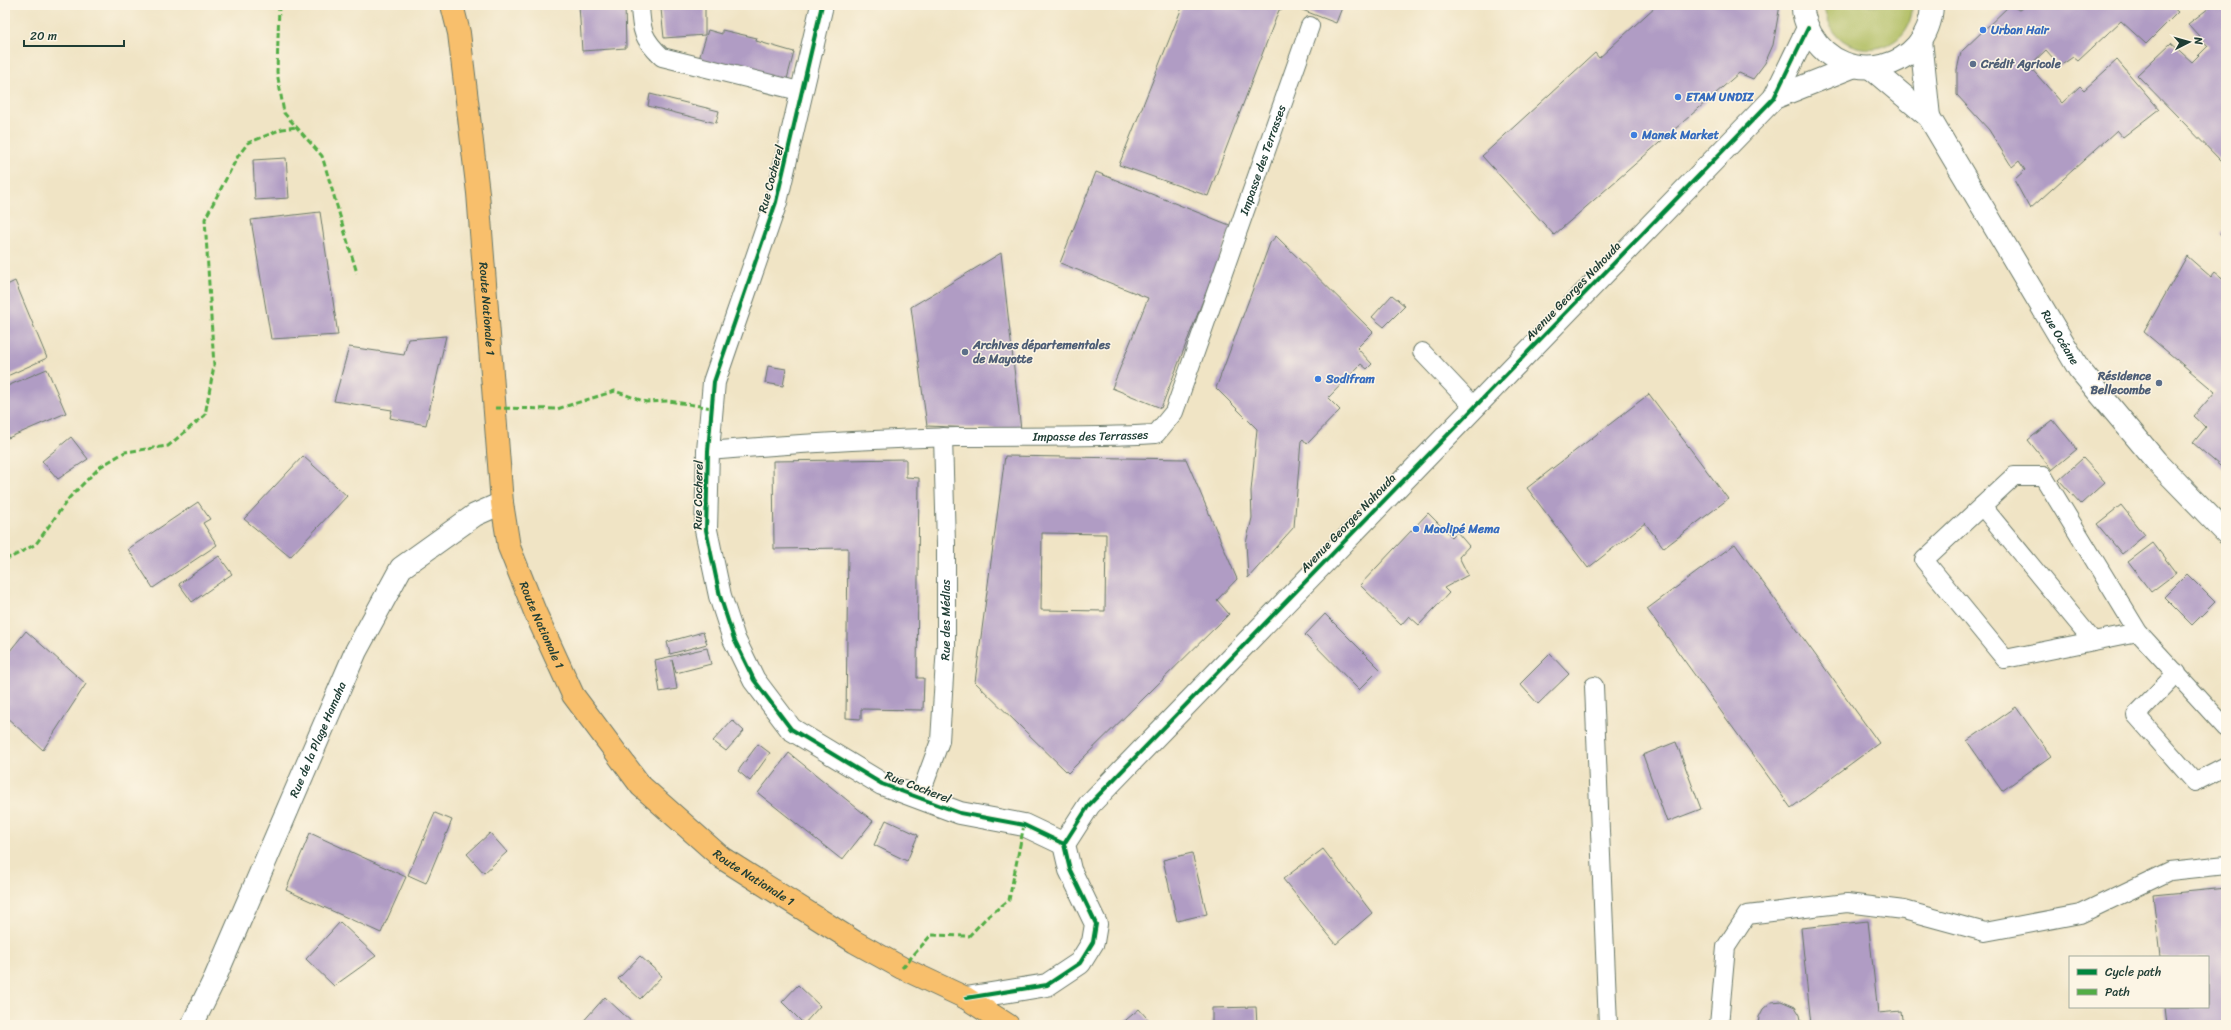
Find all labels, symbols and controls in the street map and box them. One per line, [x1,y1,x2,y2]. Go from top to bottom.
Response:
place label: Urban Hair [1991,19,2050,41]
scale bar [24,22,124,48]
north arrow [2169,22,2209,62]
text: 20 m [30,25,57,47]
marker: Urban Hair [1978,25,1988,35]
text: N [2188,35,2208,46]
place label: Crédit Agricole [1980,53,2062,75]
marker: Crédit Agricole [1968,59,1978,69]
place label: ETAM UNDIZ [1686,86,1755,108]
marker: ETAM UNDIZ [1673,92,1683,102]
street label: Impasse des Terrasses [1233,101,1293,219]
place label: Manek Market [1641,124,1720,146]
marker: Manek Market [1629,130,1639,140]
street label: Rue Cocherel [751,142,791,215]
street label: Avenue Georges Nahouda [1519,236,1627,347]
street label: Route Nationale 1 [472,261,502,356]
street label: Rue Océane [2035,305,2085,370]
place label: Archives départementales de Mayotte [972,334,1111,370]
marker: Archives départementales de Mayotte [960,347,970,357]
place label: Résidence Bellecombe [2091,365,2152,401]
place label: Sodifram [1325,368,1375,390]
marker: Sodifram [1313,374,1323,384]
marker: Résidence Bellecombe [2154,378,2164,388]
street label: Impasse des Terrasses [1032,423,1149,448]
street label: Rue Cocherel [686,460,710,530]
street label: Avenue Georges Nahouda [1294,468,1402,579]
place label: Maolipé Mema [1423,518,1500,540]
marker: Maolipé Mema [1411,524,1421,534]
street label: Route Nationale 1 [513,578,570,672]
street label: Rue des Médias [934,579,957,661]
street label: Rue de la Plage Hamaha [283,678,353,801]
street label: Rue Cocherel [882,764,955,810]
street label: Route Nationale 1 [708,843,799,912]
legend [2069,956,2209,1008]
text: Cycle path [2105,961,2161,983]
text: Path [2105,981,2130,1003]

